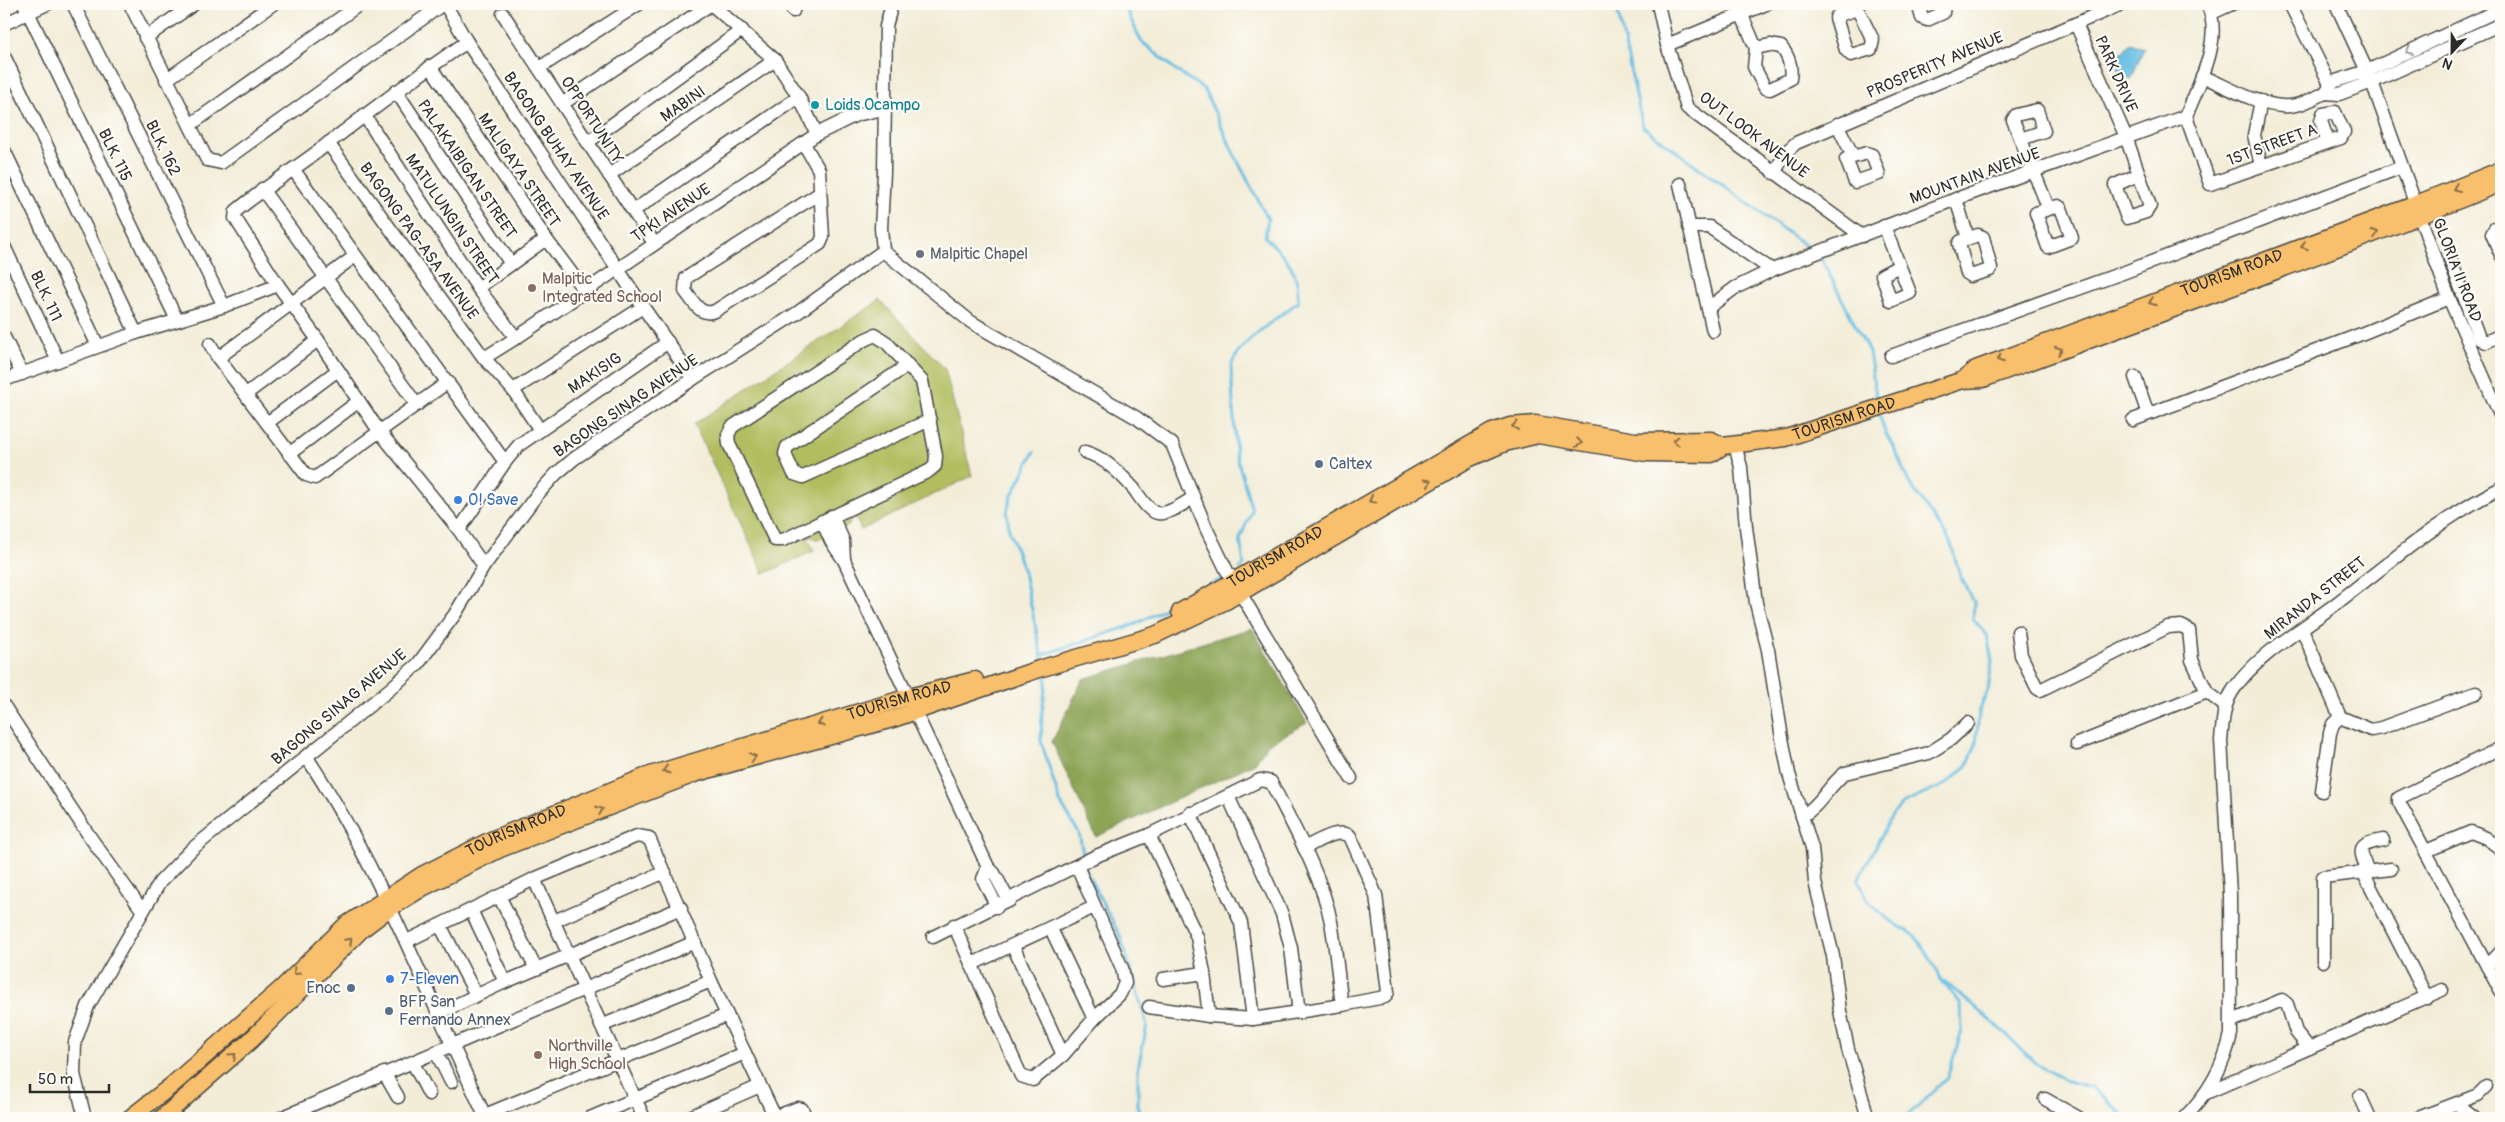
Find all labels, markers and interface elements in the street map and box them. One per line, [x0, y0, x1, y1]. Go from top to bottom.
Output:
street label: PROSPERITY AVENUE [1864, 27, 2006, 103]
north arrow [2428, 28, 2478, 78]
street label: PARK DRIVE [2090, 33, 2142, 115]
one-way arrow [2405, 45, 2414, 55]
text: N [2440, 54, 2455, 73]
street label: BAGONG BUHAY AVENUE [499, 68, 613, 224]
street label: OPPORTUNITY [556, 73, 628, 167]
street label: MABINI [657, 81, 709, 127]
street label: OUT LOOK AVENUE [1695, 87, 1813, 183]
place label: Loids Ocampo [825, 95, 920, 115]
street label: PALAKAIBIGAN STREET [413, 96, 521, 242]
marker: Loids Ocampo [809, 99, 821, 111]
street label: MALIGAYA STREET [474, 109, 564, 231]
street label: BLK. 162 [141, 117, 185, 179]
street label: 1ST STREET A [2224, 119, 2320, 171]
street label: BLK. 115 [94, 125, 136, 185]
street label: MOUNTAIN AVENUE [1907, 143, 2043, 209]
street label: MATULUNGIN STREET [401, 150, 503, 288]
street label: BAGONG PAG-ASA AVENUE [355, 158, 483, 324]
street label: TPKI AVENUE [627, 179, 715, 247]
one-way arrow [2452, 182, 2461, 193]
street label: GLORIA II ROAD [2428, 215, 2486, 325]
one-way arrow [2371, 229, 2379, 239]
one-way arrow [2300, 240, 2309, 250]
place label: Malpitic Chapel [930, 244, 1028, 264]
street label: TOURISM ROAD [2178, 245, 2286, 302]
marker: Malpitic Chapel [914, 248, 926, 260]
street label: BLK. 111 [26, 268, 66, 324]
place label: Malpitic Integrated School [542, 269, 662, 307]
marker: Malpitic Integrated School [526, 282, 538, 294]
one-way arrow [2148, 296, 2156, 306]
one-way arrow [2054, 346, 2063, 356]
street label: MAKISIG [564, 348, 626, 398]
street label: BAGONG SINAG AVENUE [550, 350, 702, 462]
one-way arrow [1996, 353, 2005, 364]
street label: TOURISM ROAD [1790, 393, 1898, 445]
one-way arrow [1511, 420, 1519, 431]
one-way arrow [1672, 436, 1680, 446]
one-way arrow [1575, 437, 1584, 447]
place label: Caltex [1329, 454, 1372, 474]
marker: Caltex [1313, 458, 1325, 470]
one-way arrow [1423, 479, 1432, 489]
place label: O! Save [468, 490, 518, 510]
marker: O! Save [452, 494, 464, 506]
one-way arrow [1368, 494, 1377, 504]
street label: TOURISM ROAD [1224, 521, 1327, 593]
street label: MIRANDA STREET [2260, 552, 2370, 644]
street label: BAGONG SINAG AVENUE [267, 645, 411, 769]
street label: TOURISM ROAD [845, 677, 953, 725]
one-way arrow [818, 718, 826, 728]
one-way arrow [748, 753, 757, 763]
one-way arrow [662, 765, 670, 775]
street label: TOURISM ROAD [462, 800, 569, 861]
one-way arrow [595, 806, 603, 816]
one-way arrow [343, 938, 352, 947]
one-way arrow [293, 966, 302, 975]
place label: 7-Eleven [400, 969, 459, 989]
marker: 7-Eleven [384, 973, 396, 985]
place label: Enoc [307, 978, 341, 998]
marker: Enoc [345, 982, 357, 994]
place label: BFP San Fernando Annex [399, 992, 511, 1030]
marker: BFP San Fernando Annex [383, 1005, 395, 1017]
place label: Northville High School [548, 1036, 626, 1074]
marker: Northville High School [532, 1049, 544, 1061]
one-way arrow [228, 1053, 237, 1062]
scale bar [30, 1062, 109, 1094]
text: 50 m [38, 1070, 73, 1089]

